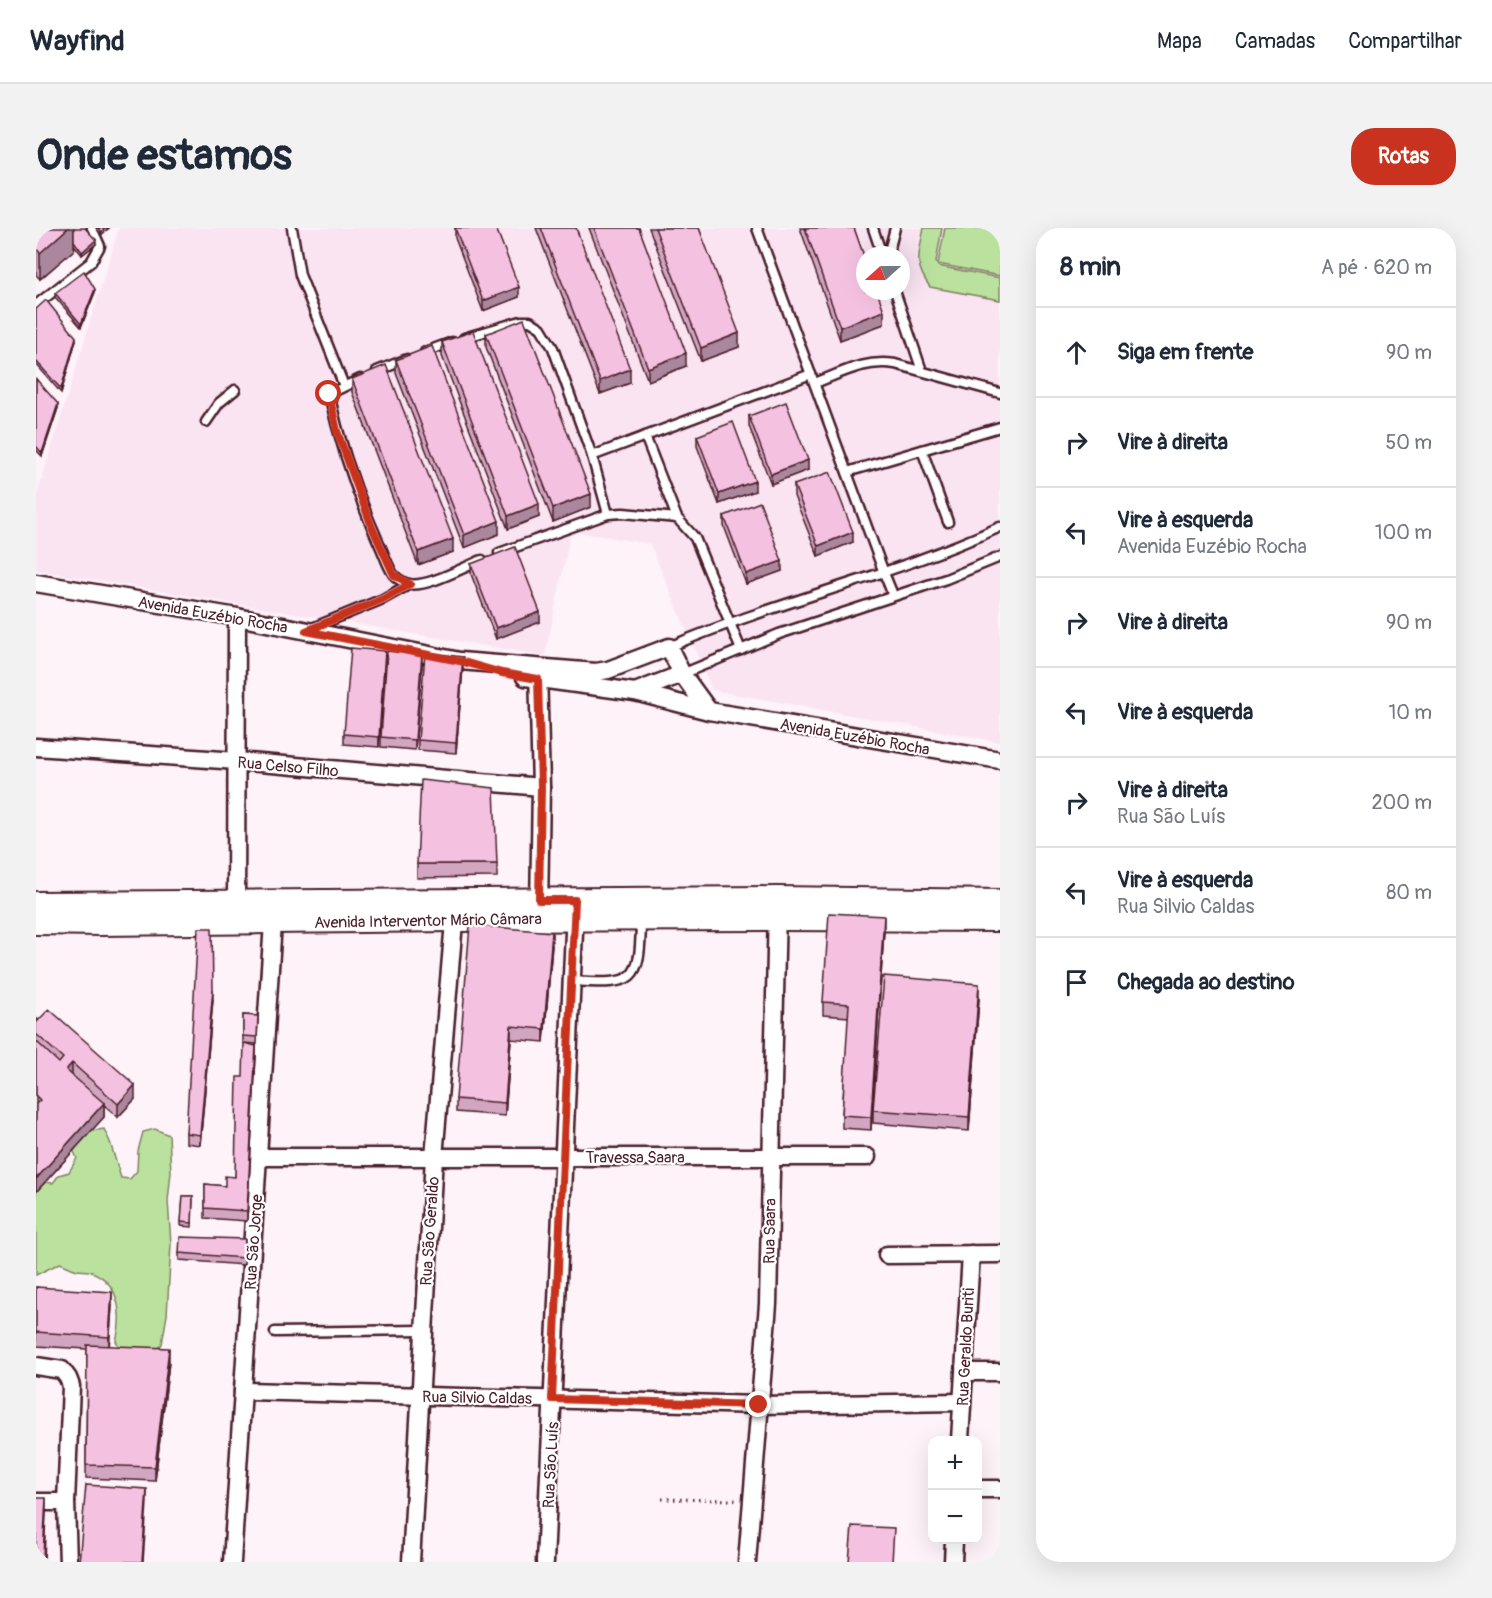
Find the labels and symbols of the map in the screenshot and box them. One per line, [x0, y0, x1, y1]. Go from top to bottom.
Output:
north arrow [856, 246, 910, 300]
route start [315, 380, 341, 406]
street label: Avenida Euzébio Rocha [136, 592, 289, 638]
street label: Avenida Euzébio Rocha [778, 714, 931, 760]
street label: Rua Celso Filho [237, 753, 340, 781]
street label: Avenida Interventor Mário Câmara [314, 909, 542, 933]
street label: Travessa Saara [585, 1148, 685, 1168]
street label: Rua São Geraldo [416, 1175, 444, 1286]
street label: Rua São Jorge [241, 1193, 267, 1291]
street label: Rua Saara [759, 1198, 781, 1264]
street label: Rua Geraldo Buriti [953, 1287, 979, 1407]
street label: Rua Silvio Caldas [422, 1387, 532, 1409]
route end [745, 1391, 771, 1417]
street label: Rua São Luís [539, 1421, 563, 1509]

